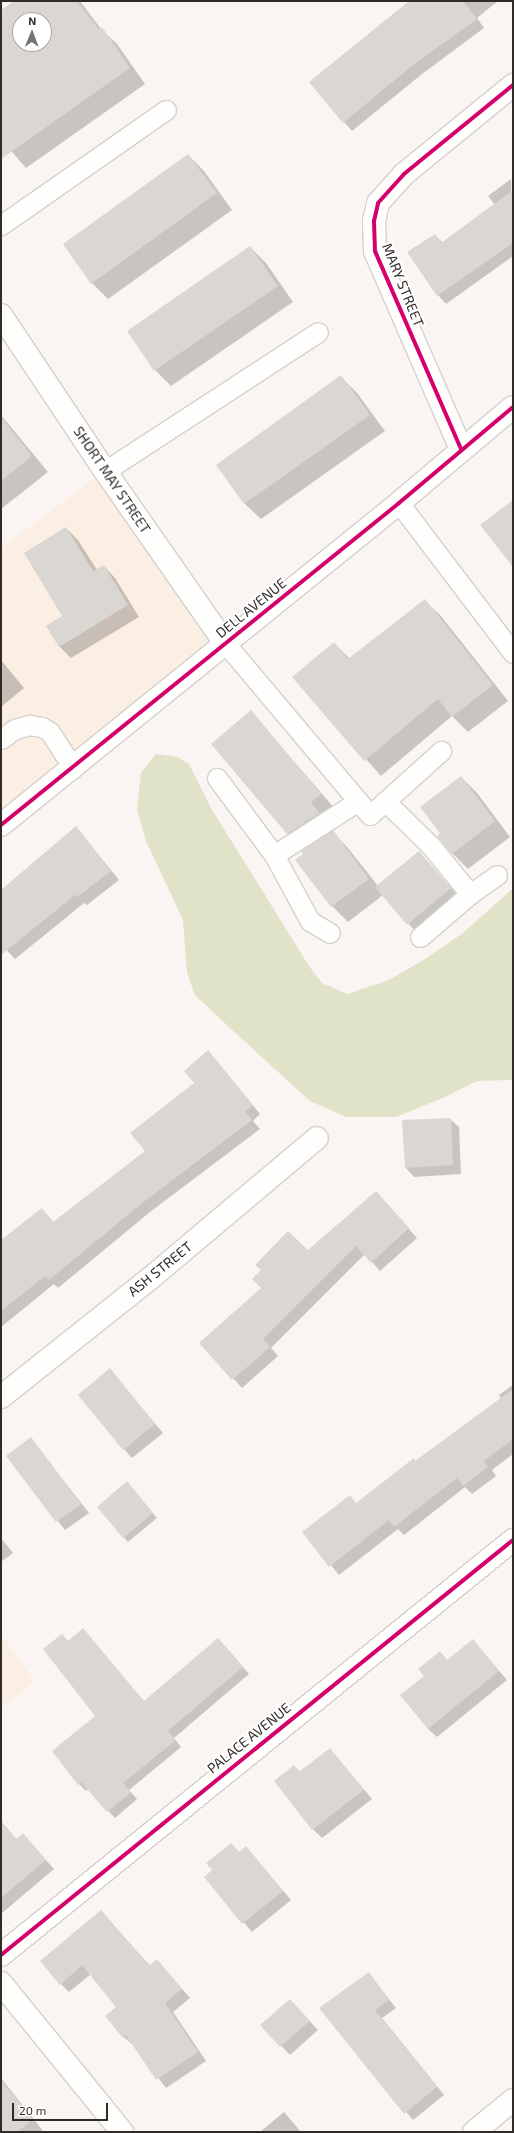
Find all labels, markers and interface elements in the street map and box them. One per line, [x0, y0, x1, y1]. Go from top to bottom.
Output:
north arrow [12, 12, 52, 52]
text: N [28, 14, 36, 27]
street label: MARY STREET [379, 241, 427, 329]
street label: SHORT MAY STREET [70, 423, 154, 537]
street label: DELL AVENUE [212, 574, 290, 642]
street label: ASH STREET [125, 1238, 195, 1300]
street label: PALACE AVENUE [204, 1699, 294, 1777]
scale bar [14, 2095, 110, 2121]
text: 20 m [19, 2103, 46, 2117]

